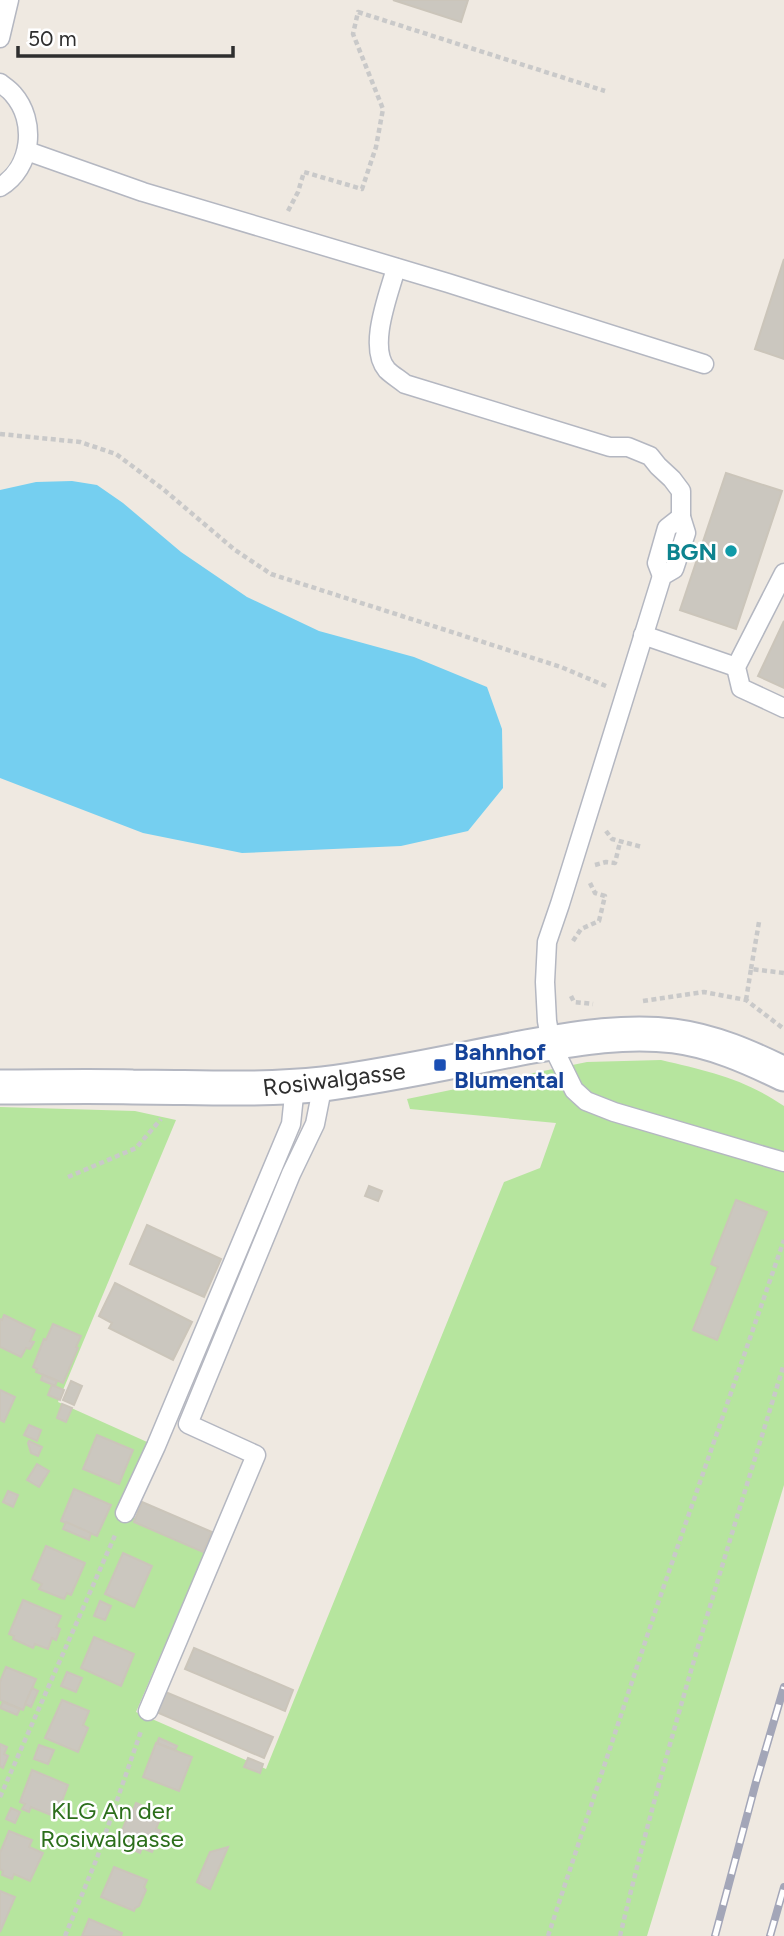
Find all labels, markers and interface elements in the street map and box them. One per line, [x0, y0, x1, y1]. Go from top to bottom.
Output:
scale bar [18, 14, 233, 58]
text: 50 m [28, 26, 77, 51]
place label: BGN [666, 537, 717, 566]
marker: BGN [723, 543, 739, 559]
place label: Bahnhof Blumental [454, 1037, 564, 1094]
street label: Rosiwalgasse [261, 1056, 407, 1102]
marker: Bahnhof Blumental [432, 1057, 448, 1073]
park label: KLG An der Rosiwalgasse [40, 1796, 184, 1853]

